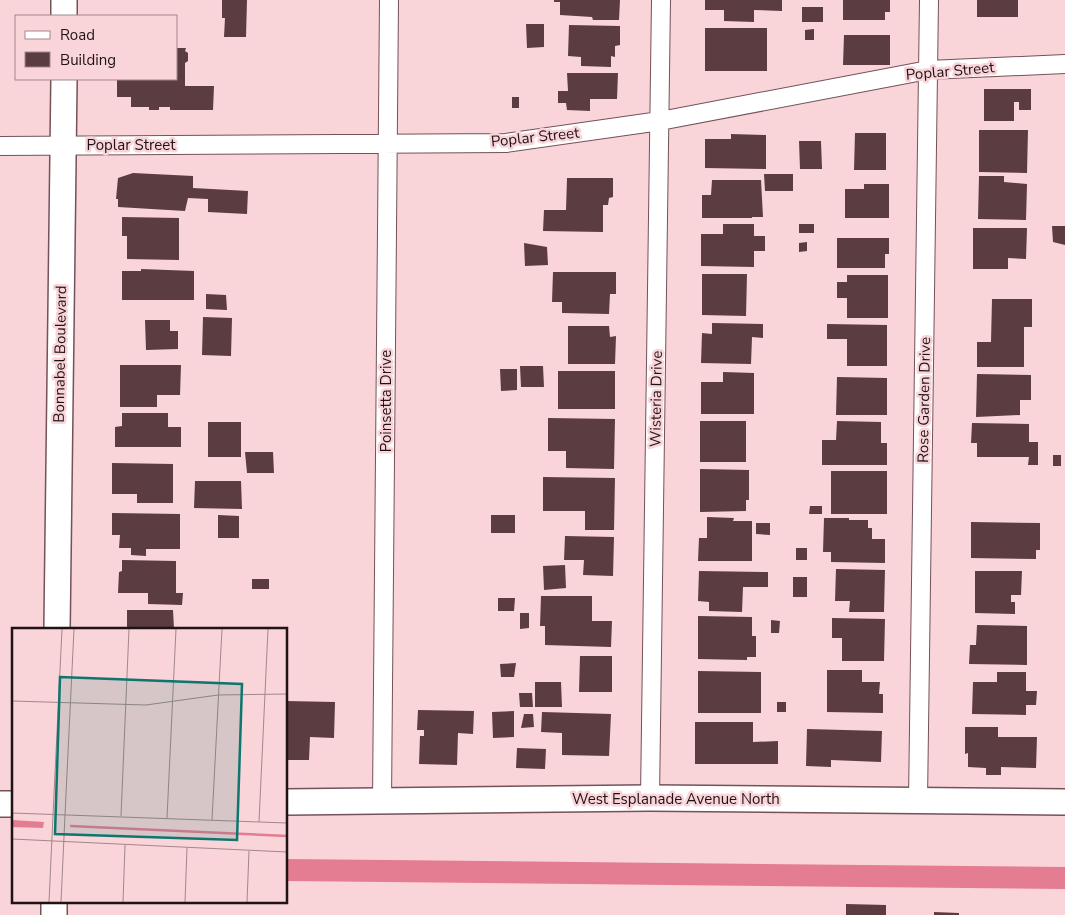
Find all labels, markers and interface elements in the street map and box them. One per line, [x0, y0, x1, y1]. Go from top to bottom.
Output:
legend [15, 15, 178, 80]
text: Road [60, 25, 95, 45]
text: Building [60, 50, 116, 70]
street label: Poplar Street [905, 57, 996, 85]
street label: Poplar Street [490, 122, 581, 152]
street label: Poplar Street [87, 135, 176, 155]
street label: Bonnabel Boulevard [49, 285, 71, 423]
street label: Rose Garden Drive [913, 337, 935, 463]
street label: Poinsetta Drive [376, 350, 396, 452]
street label: Wisteria Drive [645, 351, 667, 447]
inset map [12, 628, 288, 902]
street label: West Esplanade Avenue North [572, 789, 780, 809]

